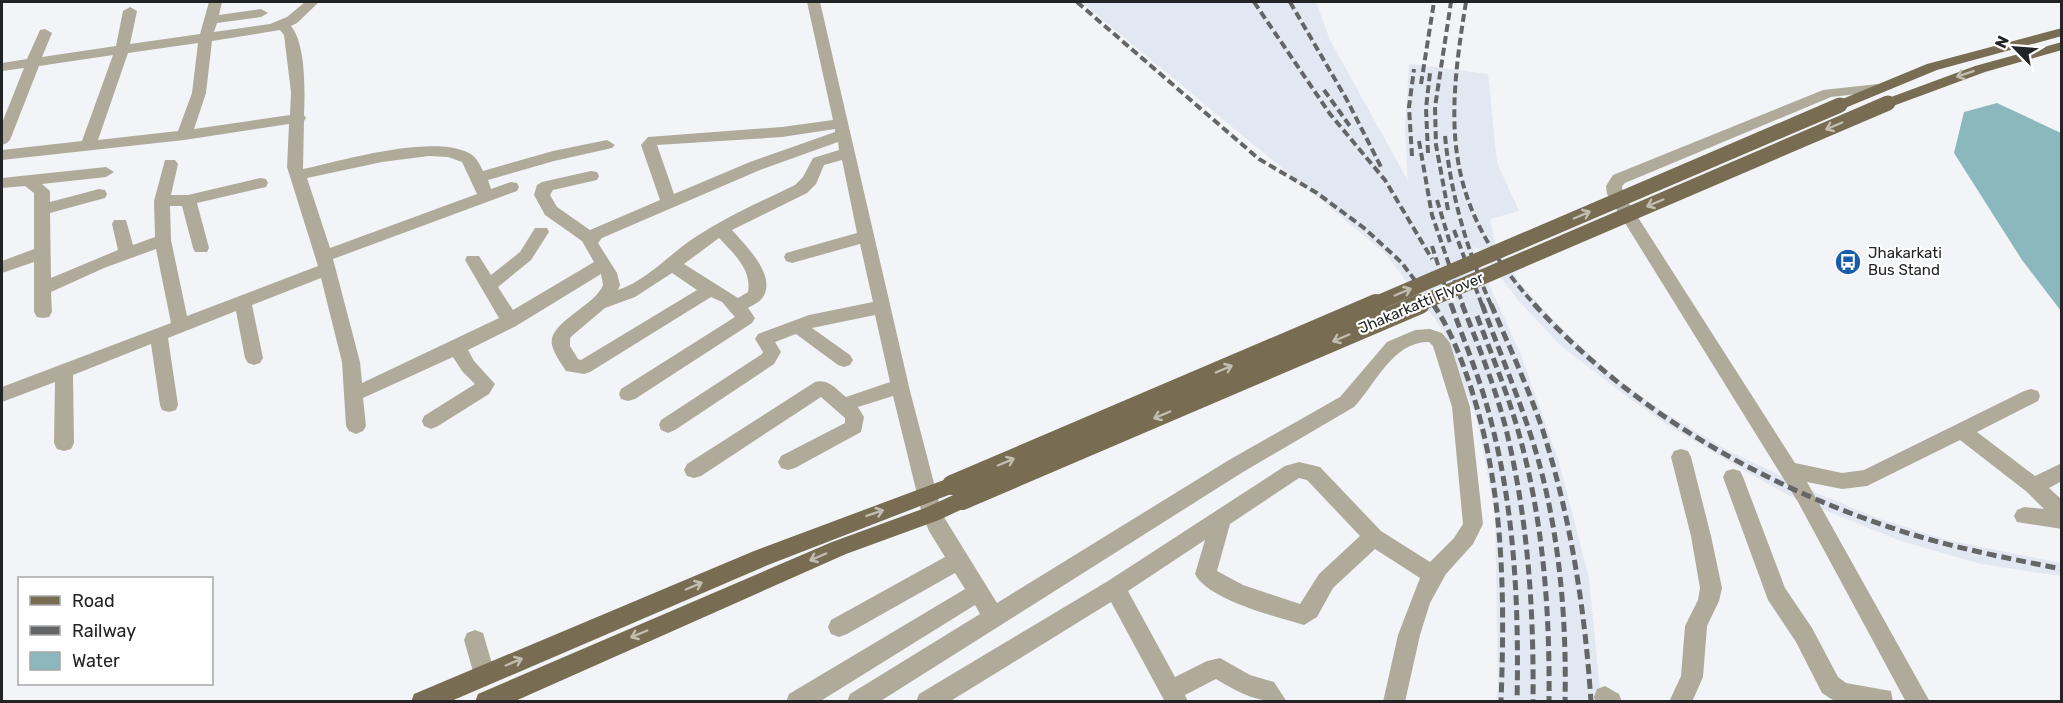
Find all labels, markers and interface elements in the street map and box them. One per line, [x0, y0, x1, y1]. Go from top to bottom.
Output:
north arrow [1985, 18, 2045, 78]
text: N [1991, 33, 2013, 51]
one-way arrow [1956, 69, 1975, 80]
one-way arrow [1826, 121, 1844, 132]
one-way arrow [1647, 198, 1665, 209]
one-way arrow [1573, 209, 1591, 220]
place label: Jhakarkati Bus Stand [1868, 244, 1942, 279]
bus stop icon: Jhakarkati Bus Stand [1833, 247, 1863, 277]
street label: Jhakarkatti Flyover [1356, 268, 1487, 338]
one-way arrow [1393, 286, 1412, 297]
one-way arrow [1332, 333, 1351, 344]
one-way arrow [1214, 362, 1232, 374]
one-way arrow [1153, 410, 1171, 421]
one-way arrow [996, 456, 1014, 467]
one-way arrow [865, 507, 884, 518]
one-way arrow [809, 552, 828, 563]
legend [18, 577, 213, 685]
one-way arrow [684, 580, 703, 591]
text: Road [72, 590, 115, 612]
text: Railway [72, 620, 136, 642]
one-way arrow [630, 629, 648, 640]
text: Water [72, 650, 120, 672]
one-way arrow [504, 656, 523, 667]

